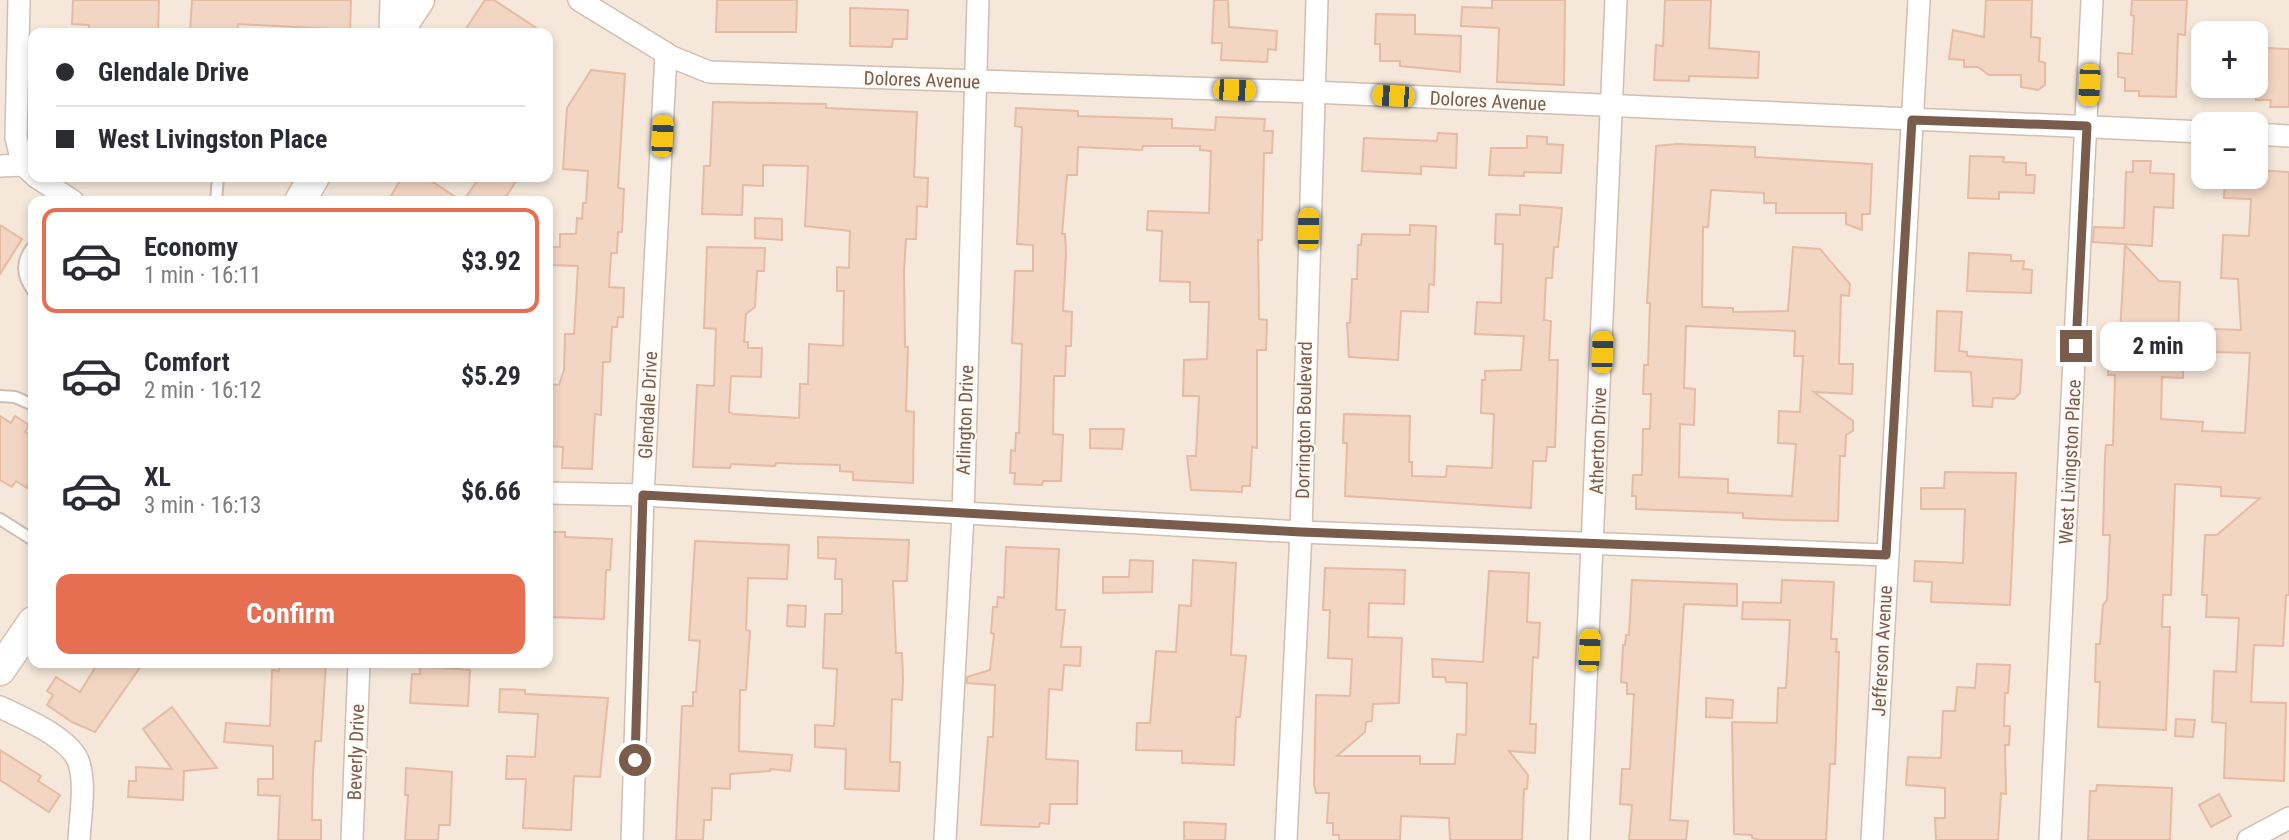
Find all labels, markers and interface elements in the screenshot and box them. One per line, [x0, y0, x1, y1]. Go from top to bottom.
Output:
map controls [2191, 21, 2268, 189]
button: + [2191, 21, 2268, 98]
text: Glendale Drive [98, 57, 249, 87]
car [2078, 63, 2101, 107]
street label: Dolores Avenue [863, 66, 981, 94]
car [1213, 79, 1256, 101]
car [1372, 84, 1415, 108]
street label: Dolores Avenue [1429, 86, 1547, 116]
button: − [2191, 112, 2268, 189]
car [651, 114, 674, 158]
text: West Livingston Place [98, 124, 328, 154]
car [1298, 208, 1319, 250]
icon: car [60, 229, 123, 292]
text: Economy [144, 232, 238, 262]
text: $3.92 [461, 246, 521, 276]
text: 1 min · 16:11 [144, 262, 261, 289]
callout: 2 min [2100, 322, 2216, 370]
route end [2060, 330, 2092, 362]
car [1591, 331, 1614, 373]
text: 2 min [2132, 333, 2184, 360]
street label: Dorrington Boulevard [1291, 341, 1317, 499]
icon: car [60, 344, 123, 407]
text: Comfort [144, 347, 230, 377]
street label: Glendale Drive [634, 351, 662, 459]
text: $5.29 [461, 361, 521, 391]
street label: Arlington Drive [952, 364, 978, 476]
text: 2 min · 16:12 [144, 377, 261, 404]
street label: West Livingston Place [2054, 379, 2086, 545]
street label: Atherton Drive [1585, 387, 1611, 495]
icon: car [60, 459, 123, 522]
text: XL [144, 462, 171, 492]
text: $6.66 [461, 476, 521, 506]
text: 3 min · 16:13 [144, 492, 261, 519]
button: Confirm [56, 574, 525, 654]
street label: Jefferson Avenue [1867, 585, 1897, 717]
car [1578, 628, 1601, 672]
street label: Beverly Drive [343, 703, 369, 801]
route start [619, 744, 651, 776]

